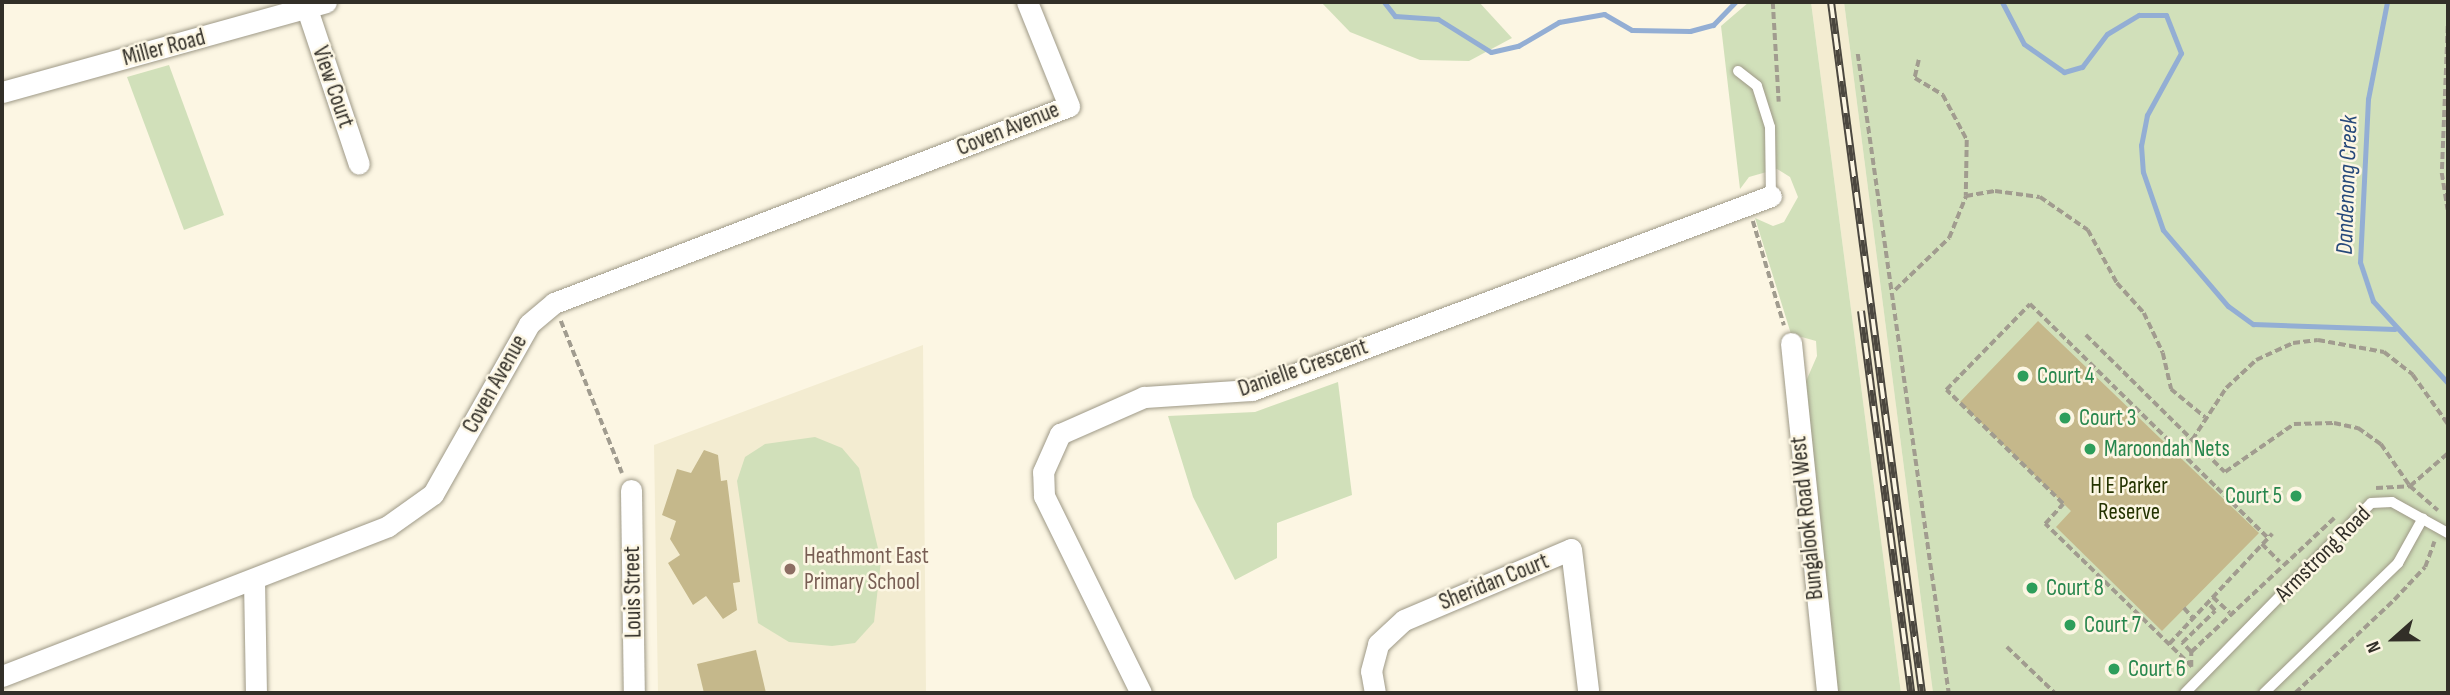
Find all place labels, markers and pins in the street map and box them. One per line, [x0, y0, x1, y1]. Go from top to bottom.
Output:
place label: Court 4 [2037, 362, 2094, 390]
marker: Court 4 [2015, 368, 2031, 384]
place label: Court 3 [2079, 404, 2136, 432]
marker: Court 3 [2057, 410, 2073, 426]
place label: Maroondah Nets [2104, 435, 2230, 463]
marker: Maroondah Nets [2082, 441, 2098, 457]
place label: Court 5 [2225, 482, 2282, 510]
marker: Court 5 [2288, 488, 2304, 504]
place label: Heathmont East Primary School [804, 542, 929, 596]
marker: Heathmont East Primary School [782, 561, 798, 577]
place label: Court 8 [2046, 574, 2104, 602]
marker: Court 8 [2024, 580, 2040, 596]
place label: Court 7 [2084, 611, 2141, 639]
marker: Court 7 [2062, 617, 2078, 633]
place label: Court 6 [2128, 655, 2186, 683]
marker: Court 6 [2106, 661, 2122, 677]

